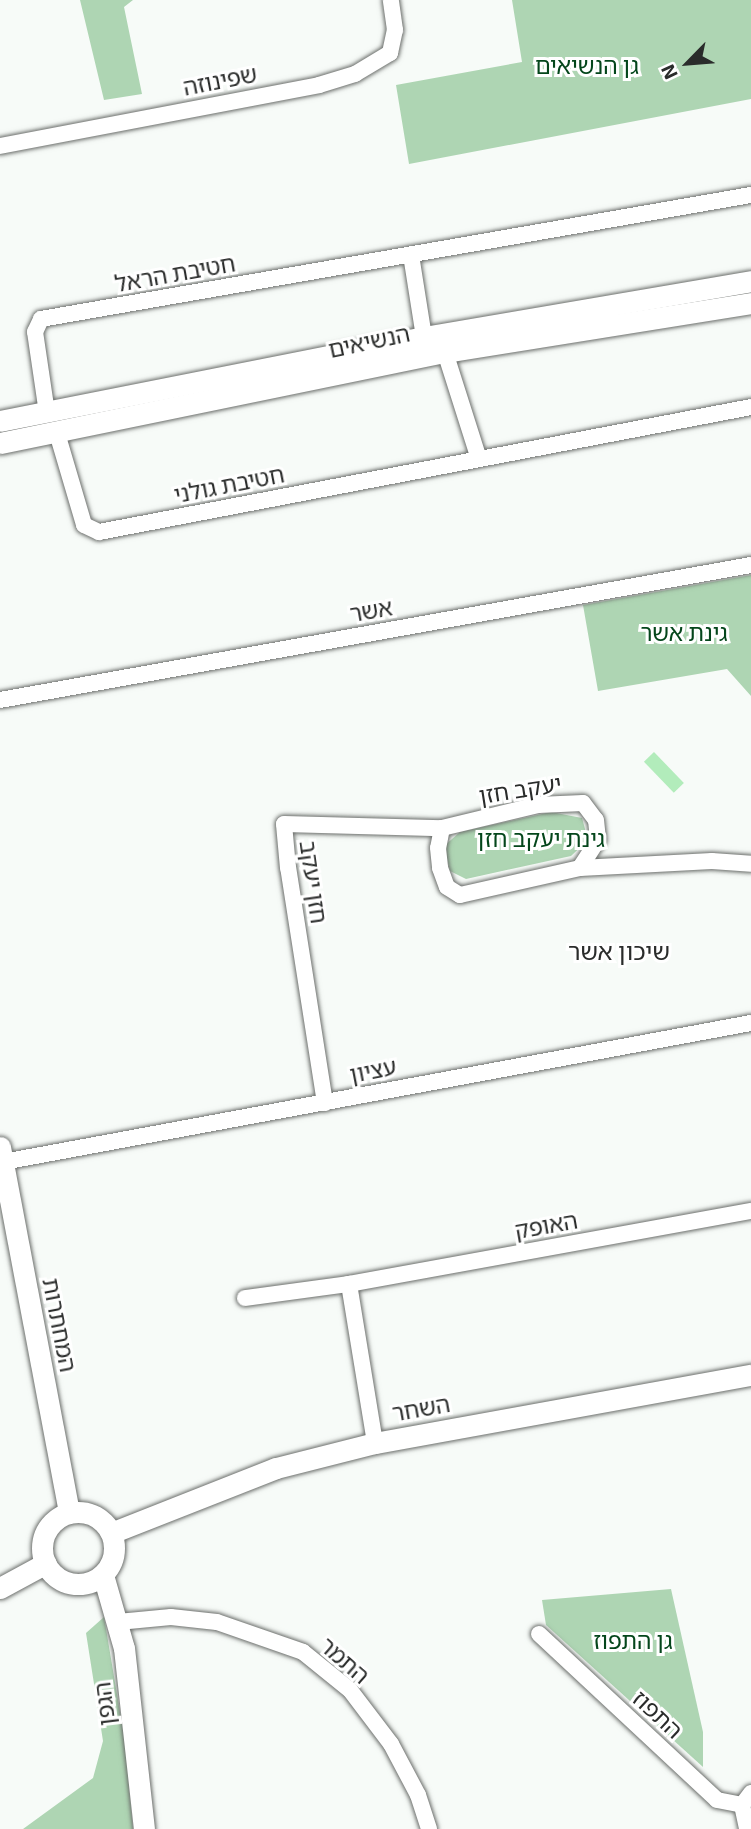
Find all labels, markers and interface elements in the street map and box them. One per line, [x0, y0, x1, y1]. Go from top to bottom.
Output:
north arrow [653, 28, 723, 98]
park label: גן הנשיאים [535, 51, 639, 79]
street label: שפינוזה [181, 59, 259, 101]
text: N [655, 61, 682, 83]
street label: חטיבת הראל [113, 249, 237, 297]
street label: הנשיאים [326, 319, 412, 363]
street label: חטיבת גולני [171, 460, 287, 508]
street label: אשר [348, 593, 394, 627]
park label: גינת אשר [641, 618, 727, 646]
street label: יעקב חזן [477, 769, 563, 809]
park label: גינת יעקב חזן [477, 824, 605, 852]
street label: חזן יעקב [295, 839, 333, 925]
district label: שיכון אשר [568, 937, 670, 965]
street label: עציון [347, 1052, 399, 1088]
street label: האופק [512, 1206, 580, 1244]
street label: המחתרות [37, 1276, 83, 1374]
street label: השחר [390, 1389, 452, 1427]
park label: גן התפוז [593, 1626, 673, 1654]
street label: התמר [315, 1631, 375, 1689]
street label: הגפן [88, 1681, 120, 1727]
street label: התפוז [627, 1684, 689, 1744]

